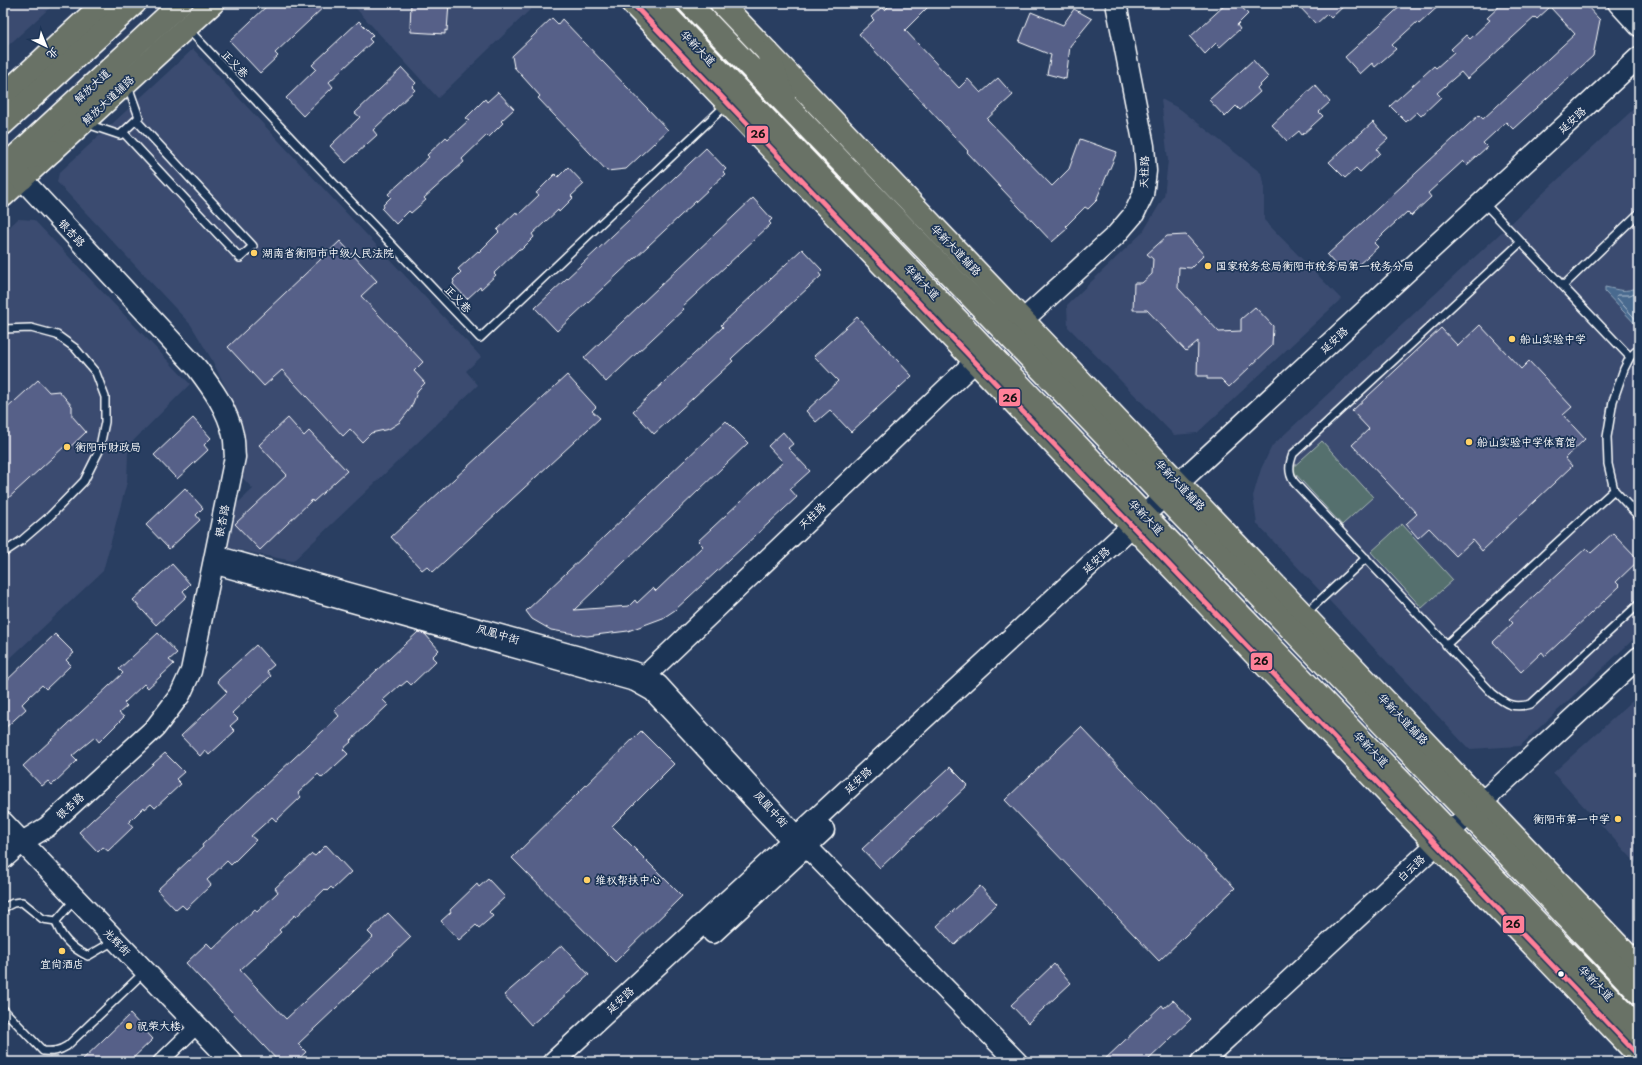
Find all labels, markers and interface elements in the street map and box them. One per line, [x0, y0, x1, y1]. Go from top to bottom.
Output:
north arrow [26, 26, 66, 66]
street label: 华新大道 [677, 26, 720, 69]
text: 北 [43, 44, 63, 64]
street label: 正义巷 [218, 46, 253, 81]
street label: 解放大道 [70, 64, 114, 107]
street label: 解放大道辅路 [78, 71, 138, 128]
street label: 延安路 [1554, 102, 1590, 137]
line badge: 26 [746, 125, 769, 144]
text: 26 [751, 125, 765, 142]
street label: 天柱路 [1134, 155, 1153, 189]
street label: 银杏路 [55, 215, 90, 251]
street label: 华新大道辅路 [927, 220, 985, 279]
place label: 湖南省衡阳市中级人民法院 [262, 244, 394, 261]
marker: 湖南省衡阳市中级人民法院 [249, 248, 259, 258]
place label: 国家税务总局衡阳市税务局第一税务分局 [1216, 257, 1414, 274]
street label: 华新大道 [901, 260, 944, 303]
marker: 国家税务总局衡阳市税务局第一税务分局 [1203, 261, 1213, 271]
street label: 正义巷 [441, 281, 476, 316]
street label: 延安路 [1316, 322, 1352, 357]
place label: 船山实验中学 [1520, 330, 1586, 347]
marker: 船山实验中学 [1507, 334, 1517, 344]
line badge: 26 [998, 388, 1021, 407]
text: 26 [1003, 389, 1017, 406]
place label: 船山实验中学体育馆 [1477, 433, 1576, 450]
marker: 船山实验中学体育馆 [1464, 437, 1474, 447]
place label: 衡阳市财政局 [75, 438, 141, 455]
marker: 衡阳市财政局 [62, 442, 72, 452]
street label: 华新大道辅路 [1151, 455, 1209, 514]
street label: 华新大道 [1125, 495, 1168, 538]
street label: 天柱路 [794, 498, 829, 533]
street label: 银杏路 [210, 503, 233, 539]
street label: 延安路 [1078, 542, 1114, 577]
street label: 凤凰中街 [475, 619, 523, 648]
line badge: 26 [1250, 652, 1273, 671]
text: 26 [1254, 652, 1268, 669]
street label: 华新大道辅路 [1374, 689, 1432, 748]
street label: 华新大道 [1350, 727, 1393, 770]
street label: 延安路 [840, 762, 876, 797]
street label: 凤凰中街 [750, 787, 793, 831]
street label: 银杏路 [52, 788, 88, 823]
place label: 衡阳市第一中学 [1533, 810, 1610, 827]
marker: 衡阳市第一中学 [1613, 814, 1623, 824]
street label: 白云路 [1393, 850, 1429, 885]
place label: 维权帮扶中心 [595, 871, 661, 888]
marker: 维权帮扶中心 [582, 875, 592, 885]
line badge: 26 [1502, 915, 1525, 934]
text: 26 [1506, 915, 1520, 932]
street label: 光辉街 [100, 924, 136, 960]
marker: 宜尚酒店 [57, 946, 67, 956]
place label: 宜尚酒店 [40, 955, 84, 972]
street label: 华新大道 [1575, 961, 1618, 1004]
unlabelled marker [1556, 969, 1566, 979]
street label: 延安路 [602, 982, 638, 1017]
place label: 祝荣大楼 [137, 1017, 181, 1034]
marker: 祝荣大楼 [124, 1021, 134, 1031]

